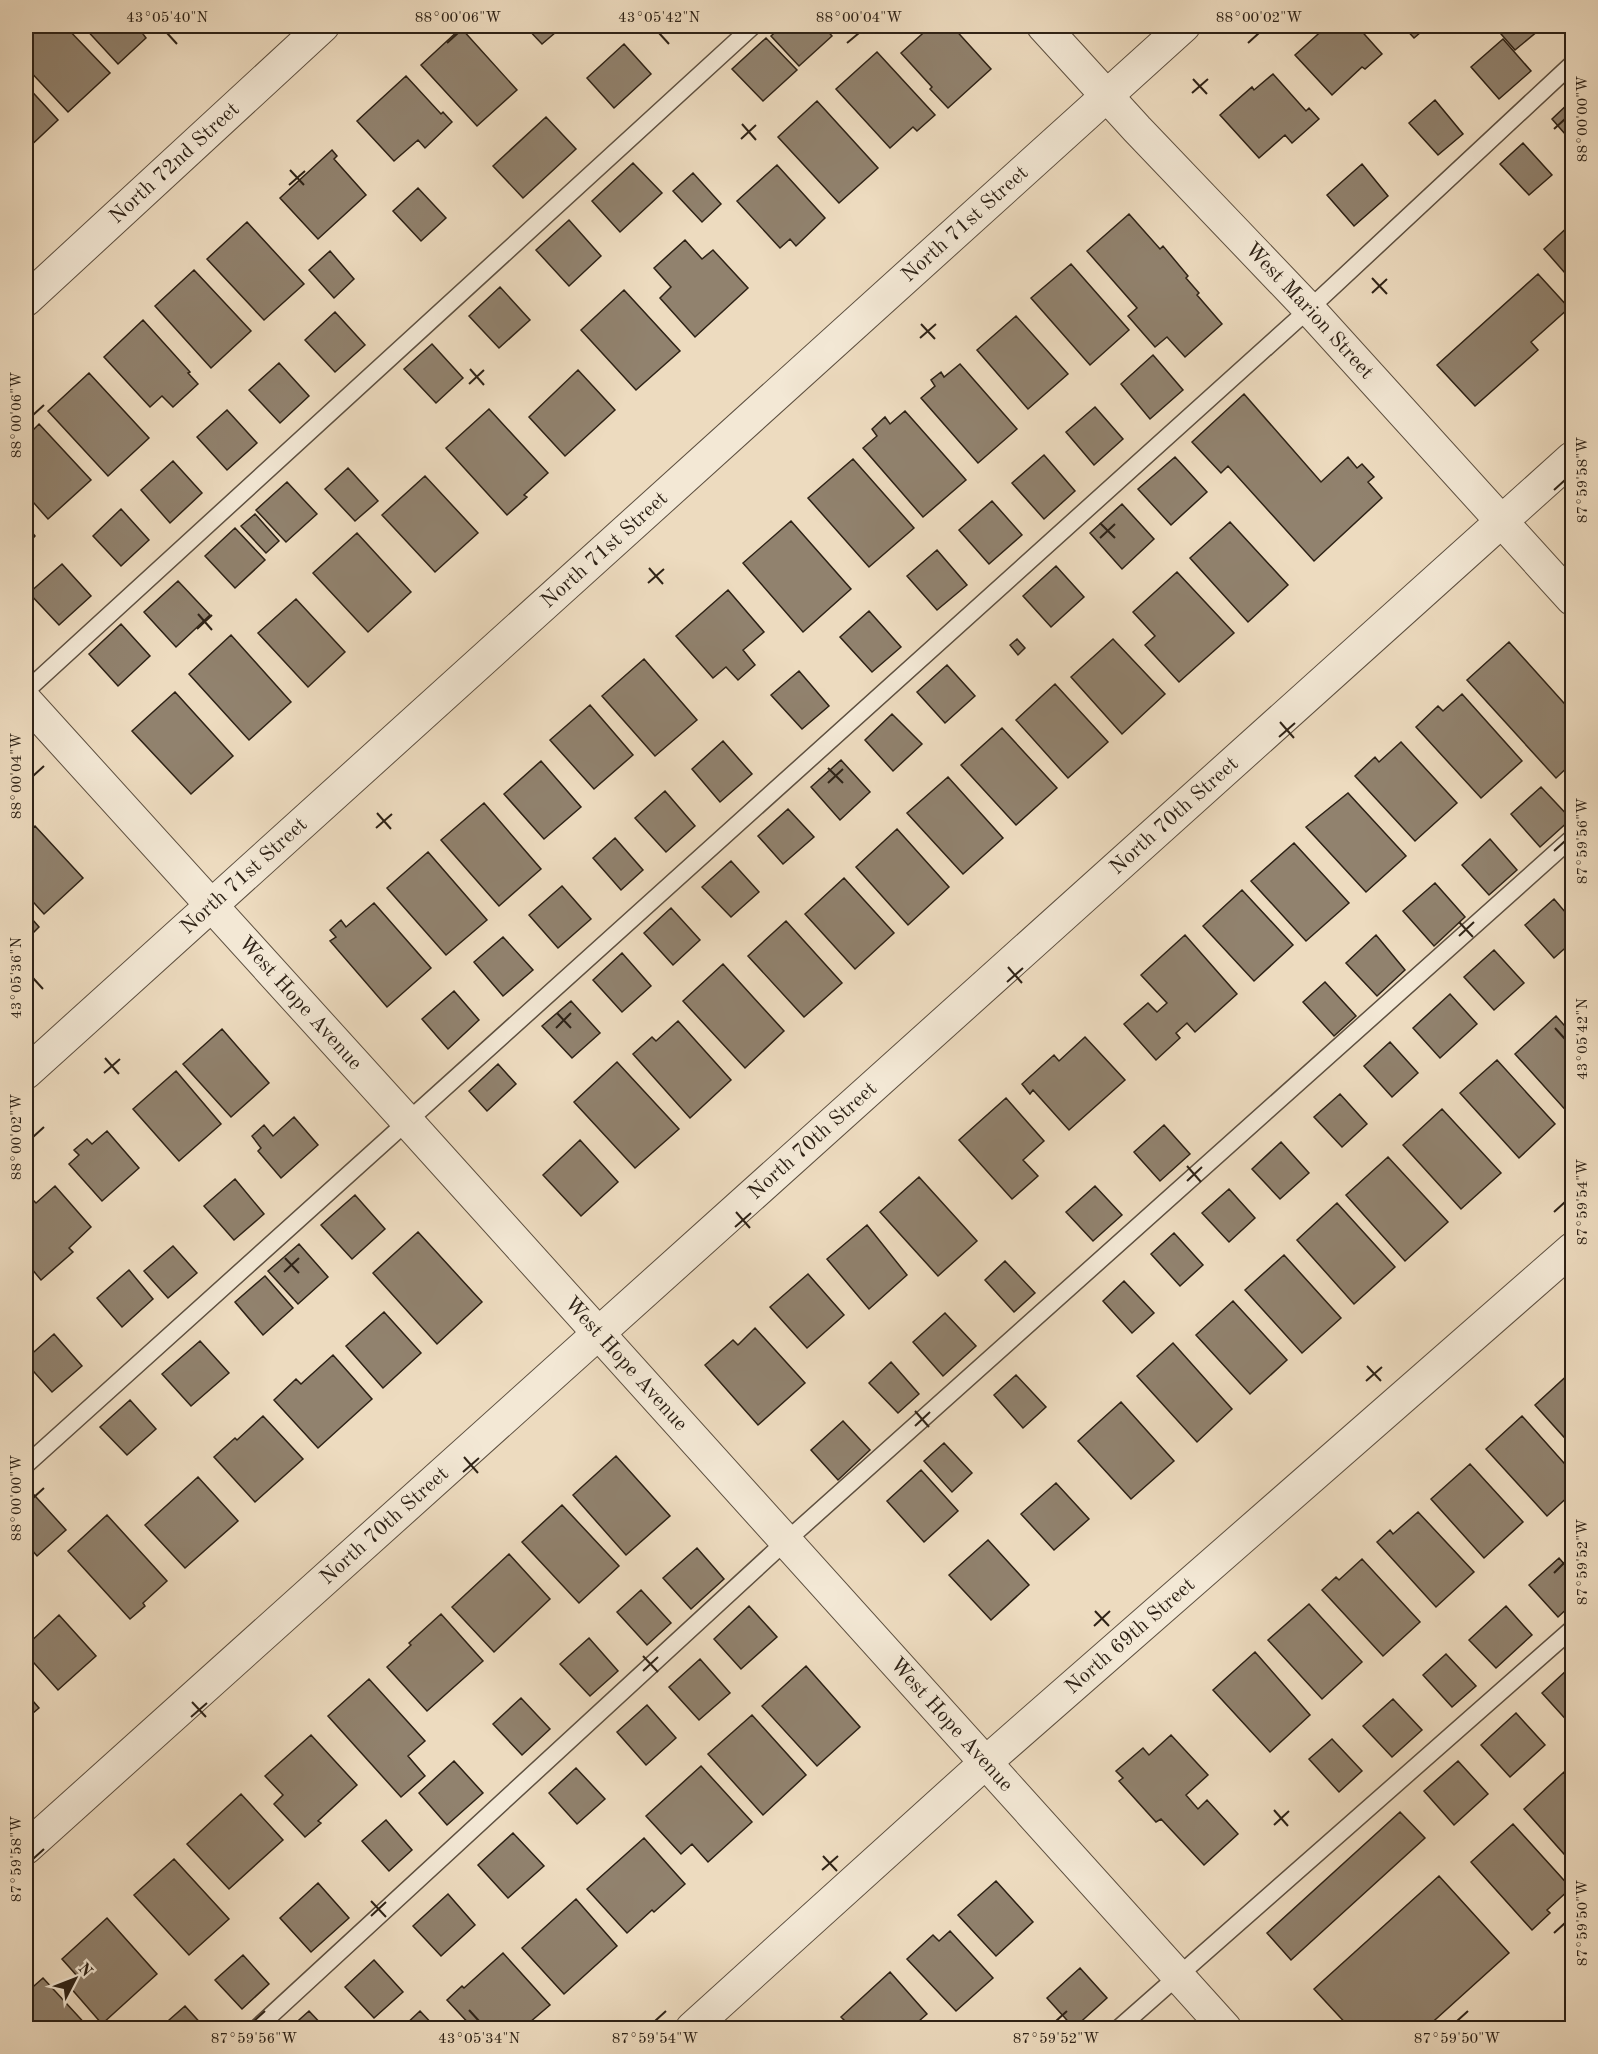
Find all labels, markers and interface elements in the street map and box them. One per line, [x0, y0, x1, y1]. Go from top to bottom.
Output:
text: 43°05'40"N [126, 11, 208, 26]
text: 88°00'06"W [415, 11, 501, 26]
text: 43°05'42"N [618, 11, 700, 26]
text: 88°00'04"W [816, 11, 902, 26]
text: 88°00'02"W [1216, 11, 1302, 26]
text: 88°00'00"W [1576, 76, 1591, 162]
street label: North 72nd Street [106, 98, 243, 228]
street label: North 71st Street [898, 162, 1032, 286]
street label: West Marion Street [1241, 239, 1378, 383]
text: 88°00'06"W [10, 372, 25, 458]
text: 87°59'58"W [1576, 437, 1591, 523]
street label: North 71st Street [537, 488, 672, 612]
text: 88°00'04"W [10, 733, 25, 819]
street label: North 70th Street [1106, 753, 1242, 879]
text: 87°59'56"W [1576, 798, 1591, 884]
street label: North 71st Street [177, 814, 311, 938]
street label: West Hope Avenue [234, 932, 366, 1074]
text: 43°05'36"N [10, 937, 25, 1019]
text: 43°05'42"N [1576, 998, 1591, 1080]
street label: North 70th Street [745, 1078, 881, 1203]
text: 88°00'02"W [10, 1094, 25, 1180]
text: 87°59'54"W [1576, 1159, 1591, 1245]
street label: West Hope Avenue [560, 1293, 692, 1435]
text: 88°00'00"W [10, 1455, 25, 1541]
street label: North 70th Street [316, 1463, 453, 1589]
text: 87°59'52"W [1576, 1519, 1591, 1605]
street label: North 69th Street [1061, 1574, 1199, 1698]
street label: West Hope Avenue [886, 1654, 1017, 1796]
text: 87°59'58"W [10, 1816, 25, 1902]
text: 87°59'50"W [1576, 1880, 1591, 1966]
north arrow [45, 1949, 105, 2009]
text: N [75, 1960, 95, 1981]
text: 87°59'56"W [211, 2032, 297, 2047]
text: 43°05'34"N [438, 2032, 520, 2047]
text: 87°59'54"W [612, 2032, 698, 2047]
text: 87°59'52"W [1013, 2032, 1099, 2047]
text: 87°59'50"W [1414, 2032, 1500, 2047]

